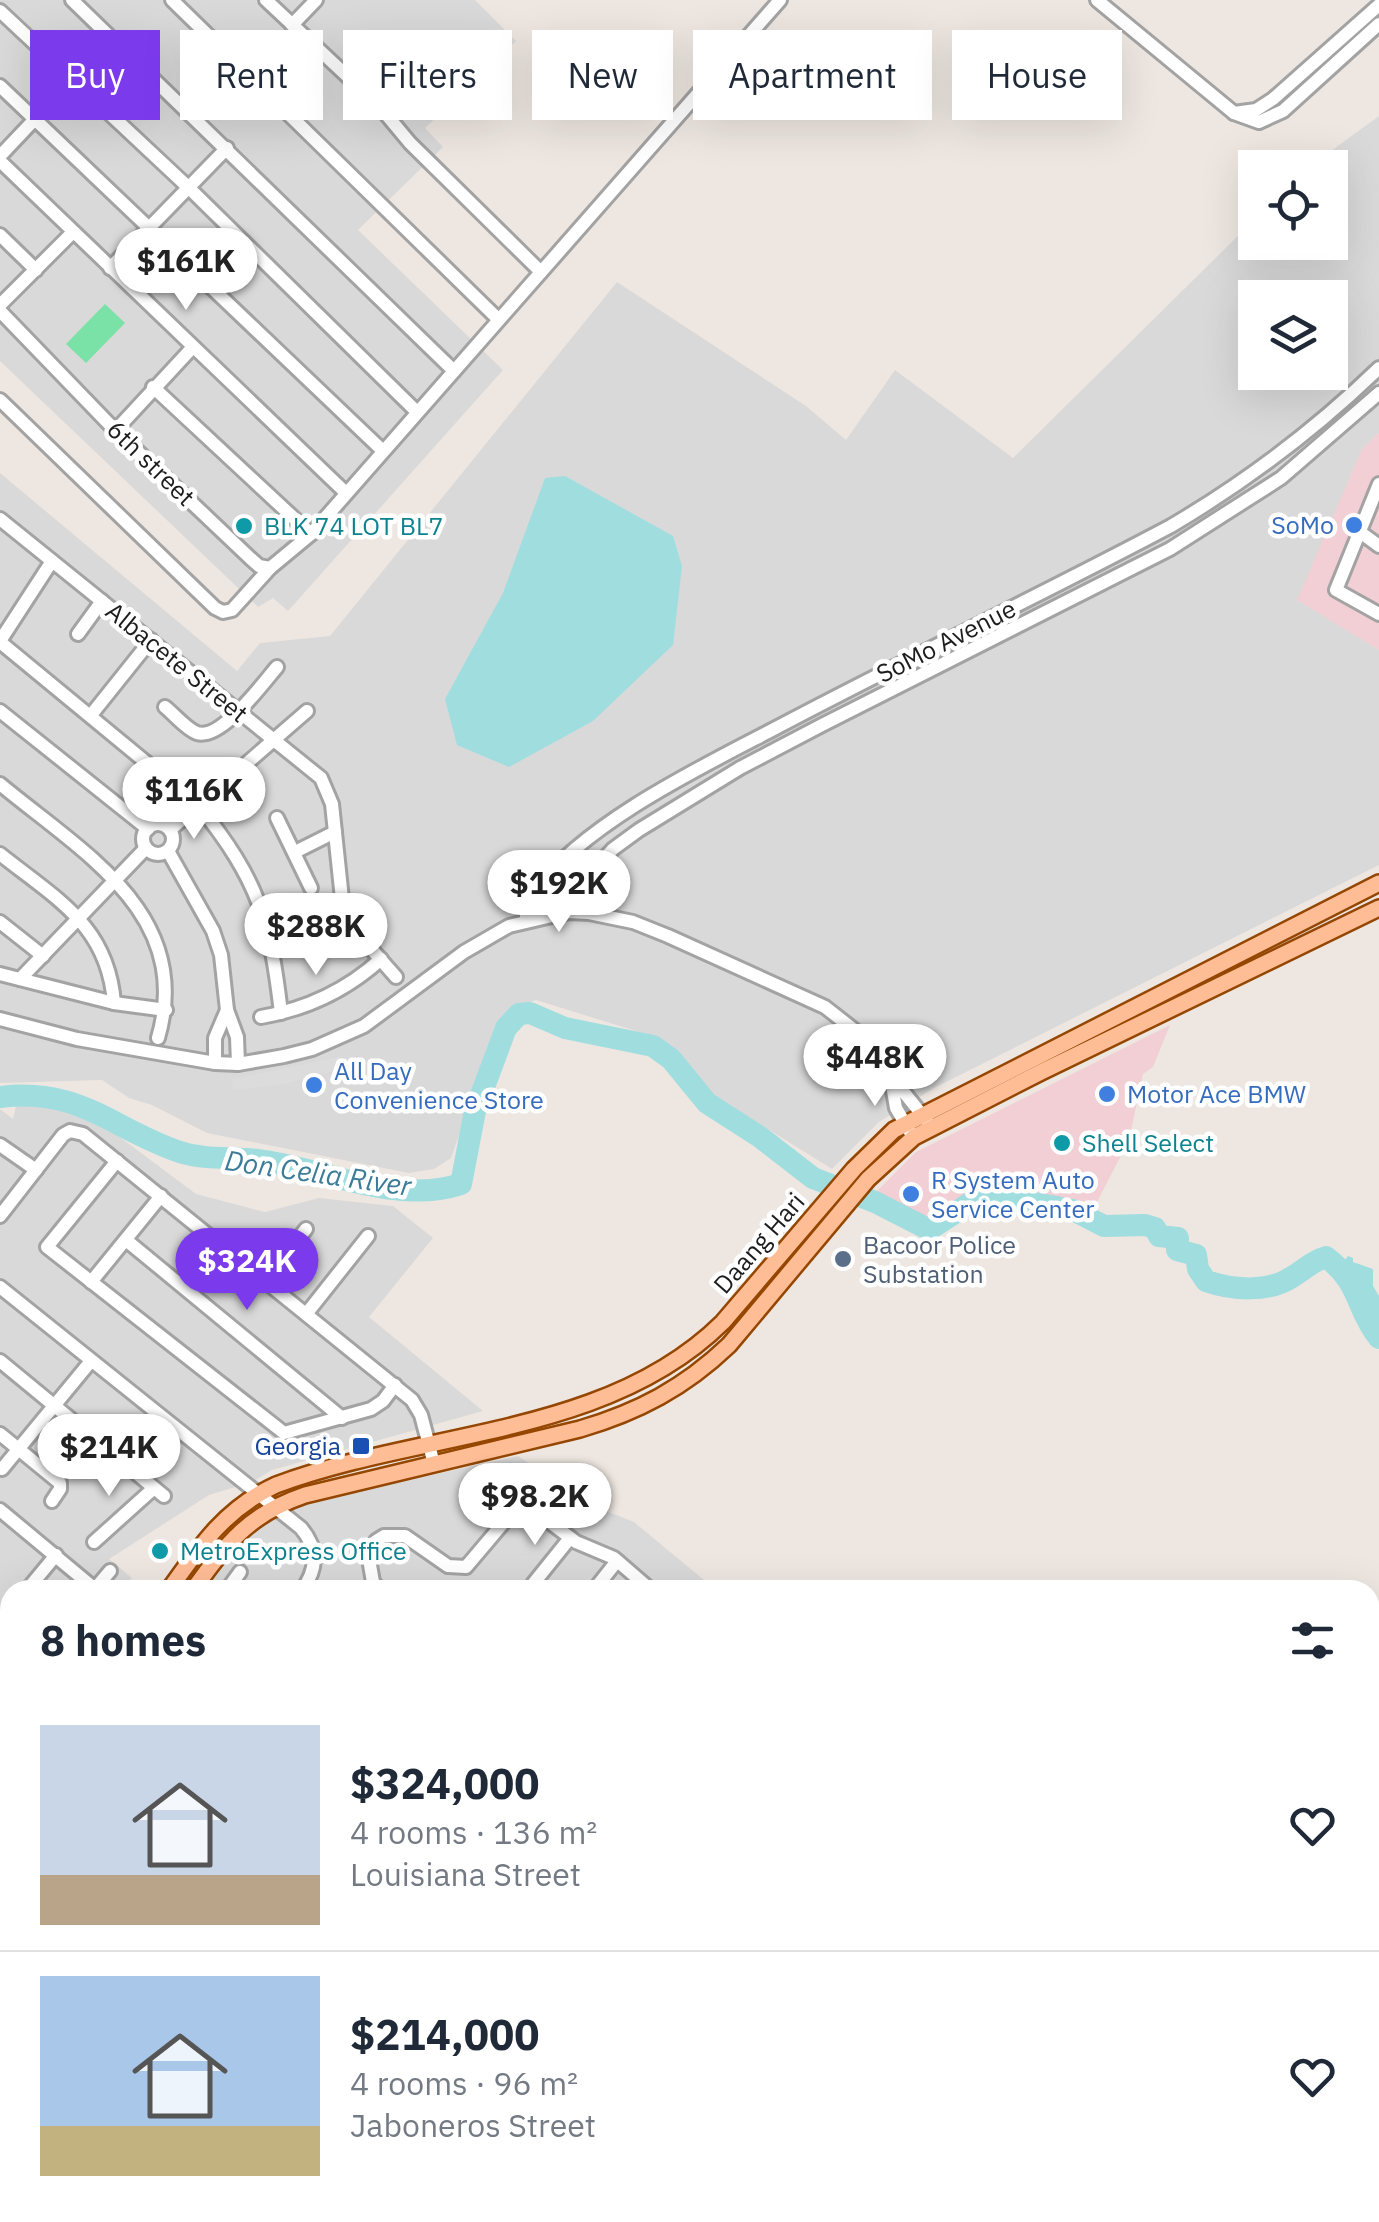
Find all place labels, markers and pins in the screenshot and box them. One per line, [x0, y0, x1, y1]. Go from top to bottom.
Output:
pin: $161K [116, 228, 256, 313]
place label: SoMo [1271, 508, 1334, 541]
place label: BLK 74 LOT BL7 [264, 509, 444, 542]
marker: SoMo [1343, 514, 1365, 536]
marker: BLK 74 LOT BL7 [233, 515, 255, 537]
pin: $116K [124, 757, 264, 842]
pin: $192K [489, 850, 629, 935]
pin: $288K [246, 893, 386, 978]
pin: $448K [805, 1024, 945, 1109]
place label: All Day Convenience Store [334, 1054, 544, 1116]
marker: All Day Convenience Store [303, 1074, 325, 1096]
place label: Motor Ace BMW [1127, 1077, 1306, 1110]
marker: Motor Ace BMW [1096, 1083, 1118, 1105]
place label: Shell Select [1082, 1126, 1214, 1159]
marker: Shell Select [1051, 1132, 1073, 1154]
place label: R System Auto Service Center [931, 1163, 1095, 1225]
marker: R System Auto Service Center [900, 1183, 922, 1205]
pin: $324K [177, 1228, 317, 1313]
place label: Bacoor Police Substation [863, 1228, 1016, 1290]
marker: Bacoor Police Substation [832, 1248, 854, 1270]
pin: $214K [39, 1414, 179, 1499]
place label: Georgia [254, 1429, 341, 1462]
marker: Georgia [350, 1435, 372, 1457]
pin: $98.2K [454, 1463, 616, 1548]
place label: MetroExpress Office [180, 1534, 407, 1567]
marker: MetroExpress Office [149, 1540, 171, 1562]

